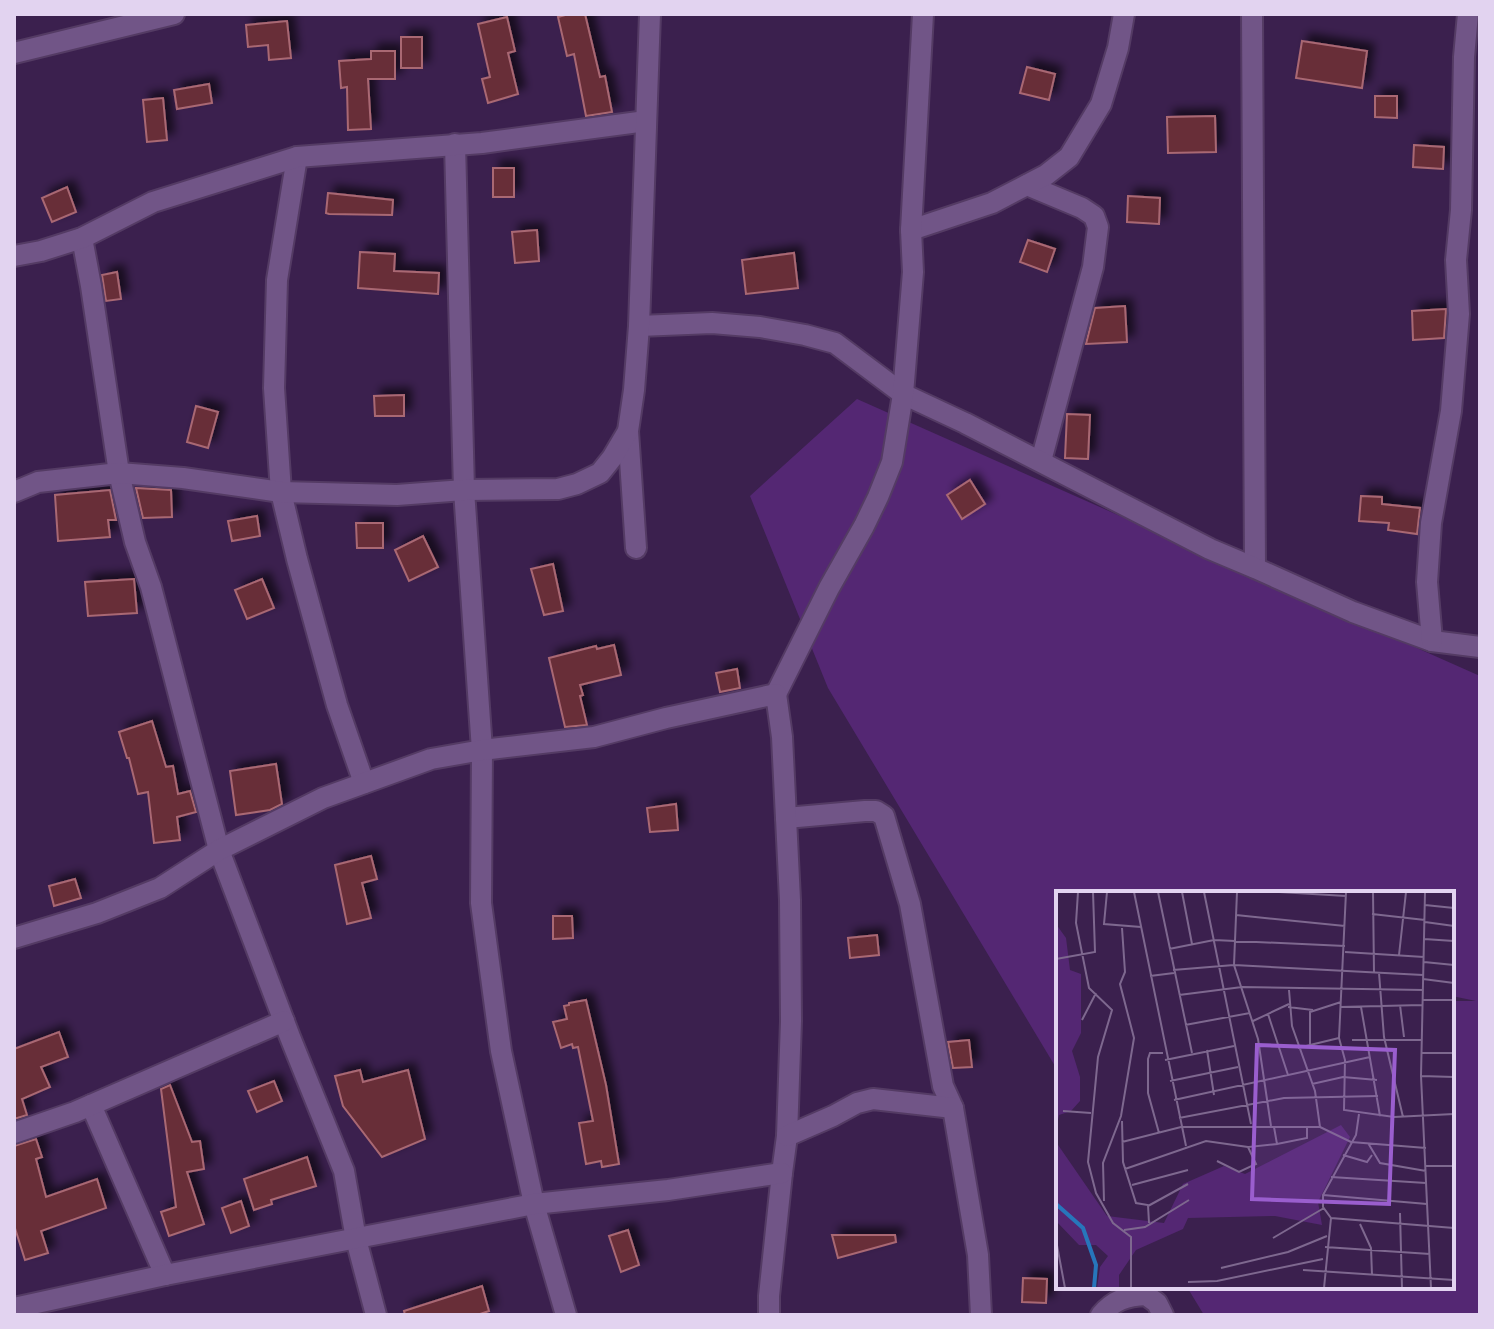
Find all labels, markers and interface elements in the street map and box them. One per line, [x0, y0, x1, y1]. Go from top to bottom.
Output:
inset map [1056, 891, 1454, 1289]

